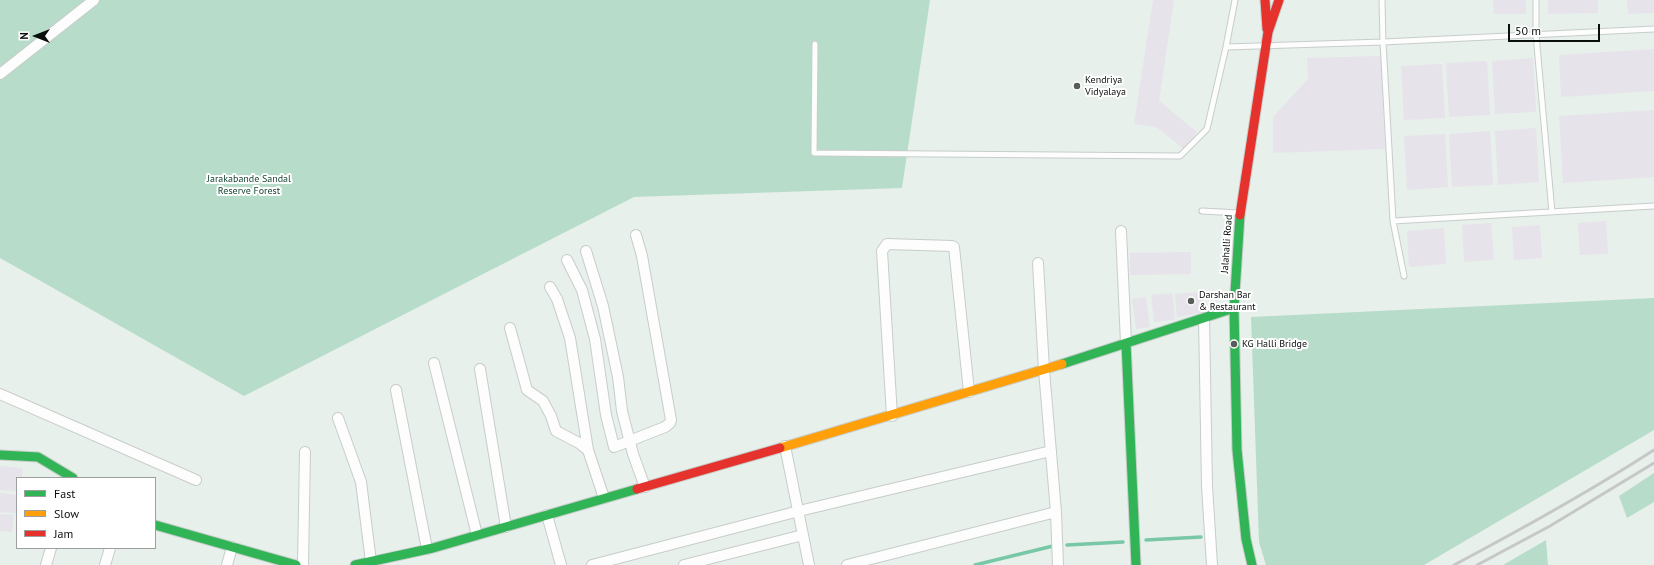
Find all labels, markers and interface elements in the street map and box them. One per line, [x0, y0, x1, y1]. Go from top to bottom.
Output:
north arrow [16, 16, 56, 56]
scale bar [1510, 16, 1602, 42]
text: 50 m [1515, 23, 1541, 38]
text: N [17, 32, 31, 40]
place label: Kendriya Vidyalaya [1085, 74, 1126, 98]
marker: Kendriya Vidyalaya [1072, 81, 1082, 91]
park label: Jarakabande Sandal Reserve Forest [207, 173, 291, 196]
street label: Jalahalli Road [1219, 214, 1235, 274]
place label: Darshan Bar & Restaurant [1199, 289, 1256, 312]
marker: Darshan Bar & Restaurant [1186, 296, 1196, 306]
place label: KG Halli Bridge [1242, 338, 1307, 350]
marker: KG Halli Bridge [1229, 339, 1239, 349]
legend [16, 477, 156, 549]
text: Fast [54, 486, 75, 501]
text: Slow [54, 506, 79, 521]
text: Jam [54, 526, 73, 541]

